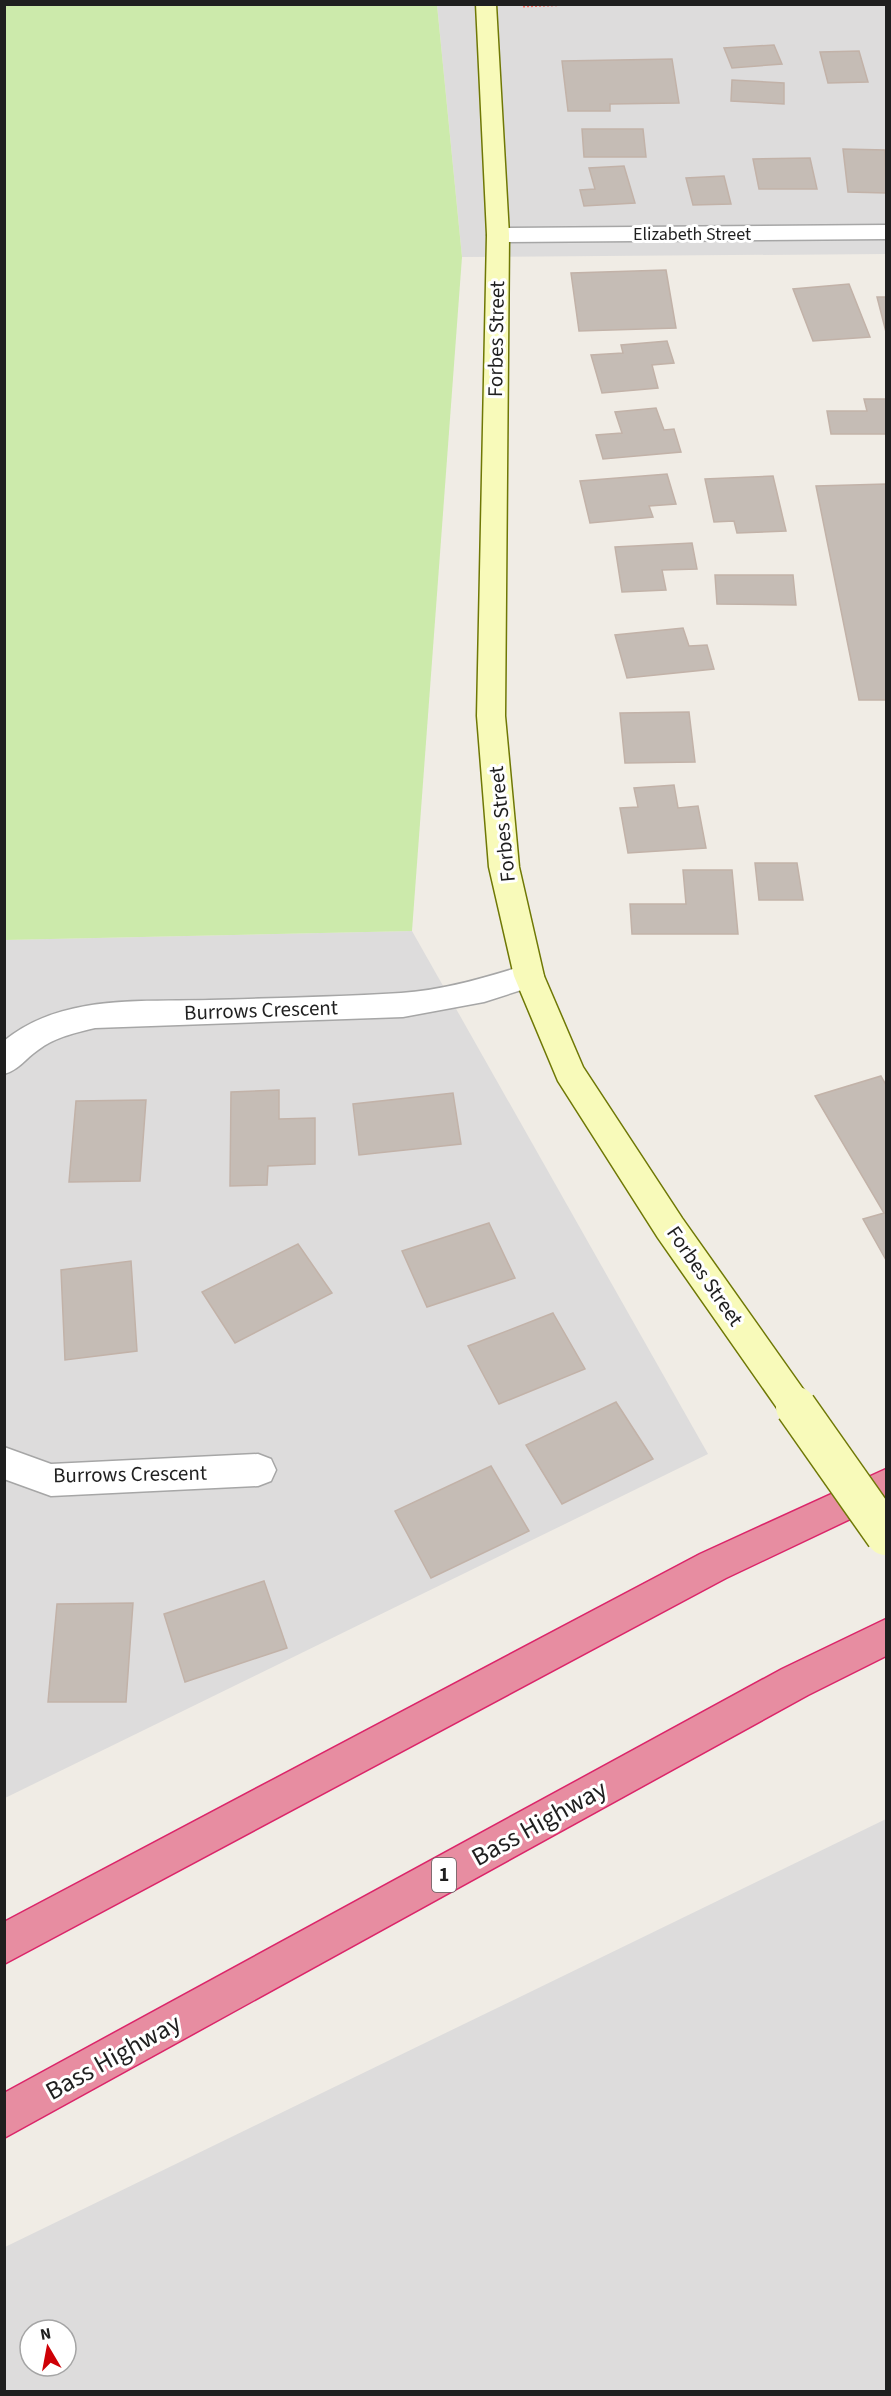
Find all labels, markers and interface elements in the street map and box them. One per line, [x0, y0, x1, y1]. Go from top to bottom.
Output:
street label: Elizabeth Street [633, 222, 751, 247]
street label: Forbes Street [480, 281, 512, 397]
street label: Forbes Street [481, 765, 523, 883]
street label: Burrows Crescent [184, 992, 338, 1028]
street label: Forbes Street [659, 1220, 751, 1332]
street label: Burrows Crescent [53, 1458, 207, 1490]
street label: Bass Highway [465, 1771, 613, 1875]
road number: 1 [432, 1858, 456, 1892]
street label: Bass Highway [39, 2005, 187, 2109]
north arrow [18, 2318, 78, 2378]
text: N [38, 2322, 53, 2346]

